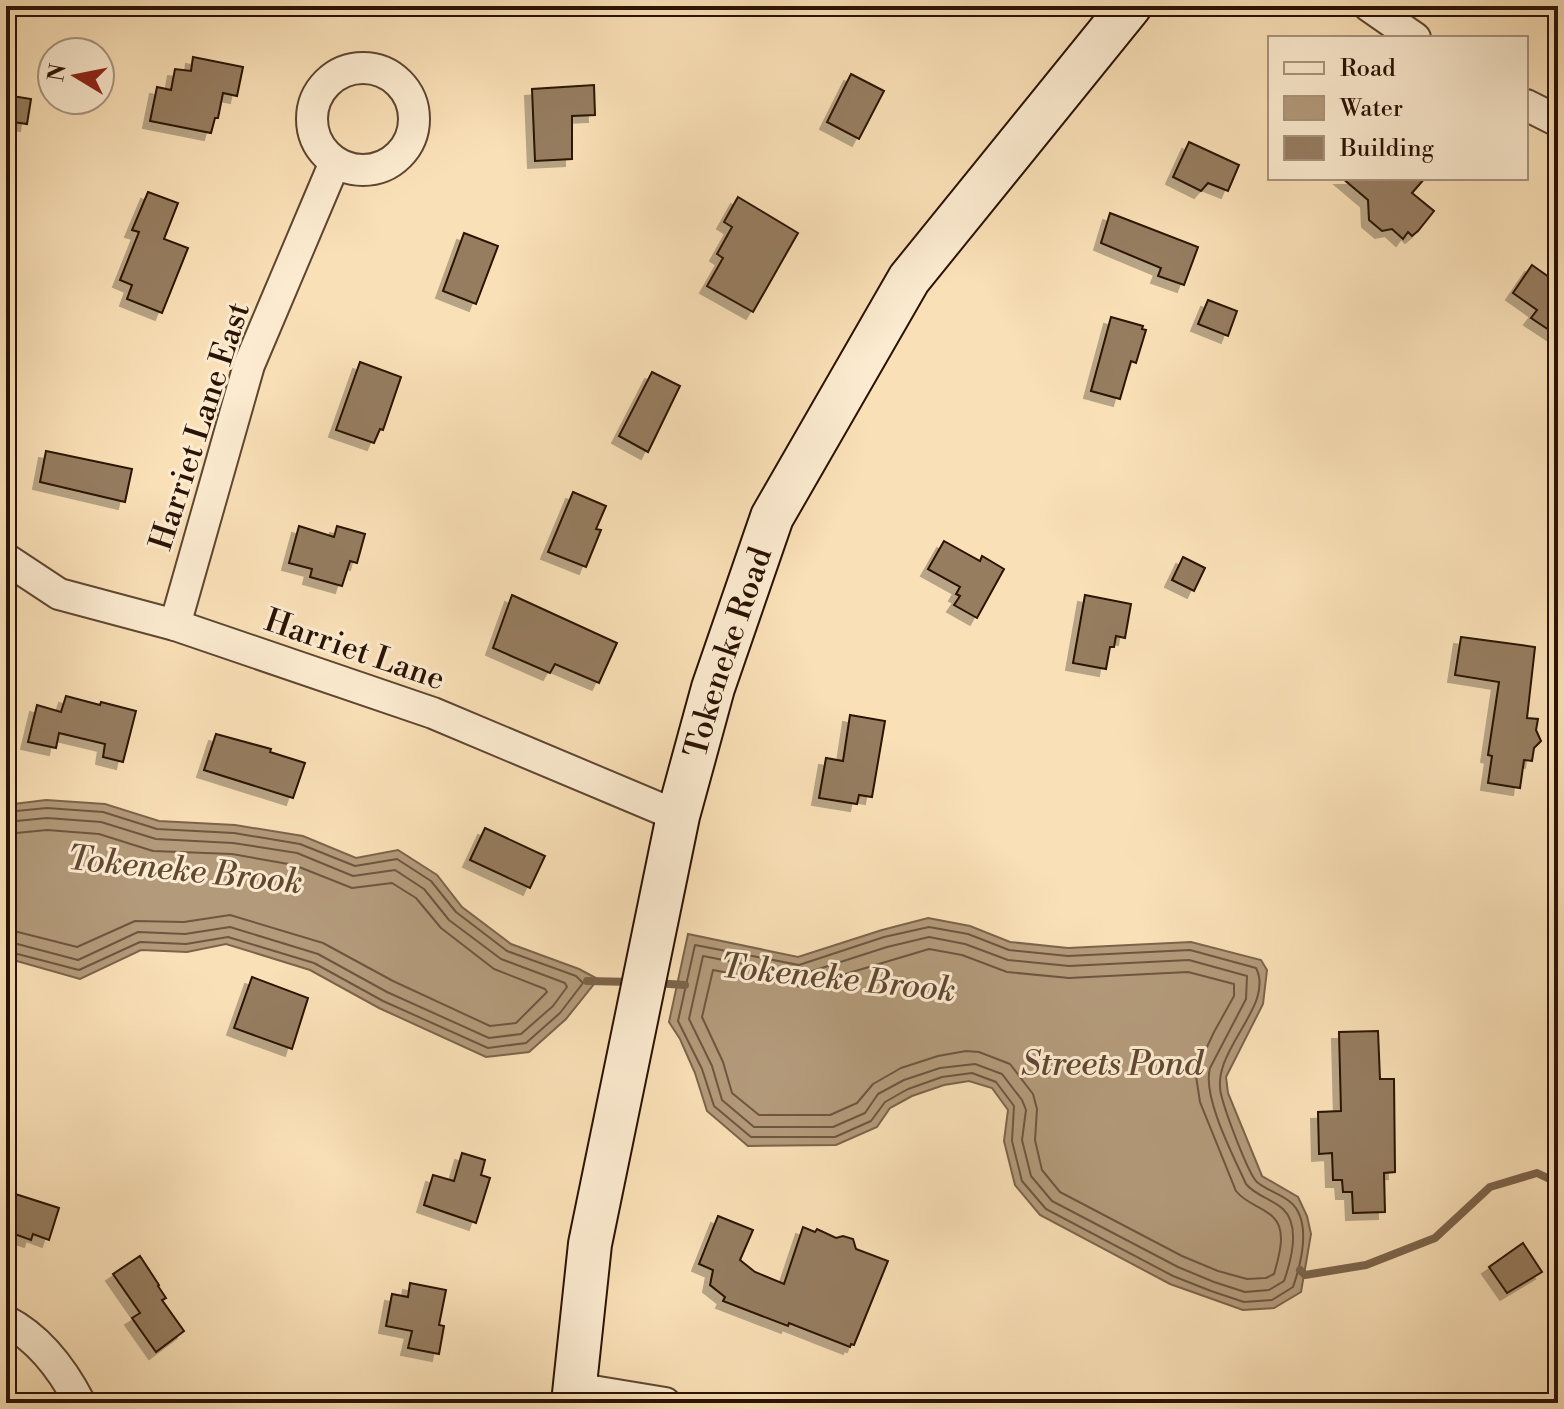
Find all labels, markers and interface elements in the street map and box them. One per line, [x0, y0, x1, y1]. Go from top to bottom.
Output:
north arrow [36, 36, 116, 116]
legend [1268, 36, 1528, 180]
text: Road [1340, 54, 1396, 84]
text: N [43, 61, 73, 84]
text: Water [1339, 94, 1403, 124]
text: Building [1339, 134, 1434, 164]
street label: Harriet Lane East [141, 297, 259, 555]
street label: Tokeneke Road [676, 542, 781, 762]
street label: Harriet Lane [259, 600, 450, 699]
water label: Tokeneke Brook [65, 838, 305, 904]
water label: Tokeneke Brook [718, 946, 958, 1012]
water label: Streets Pond [1021, 1044, 1205, 1086]

